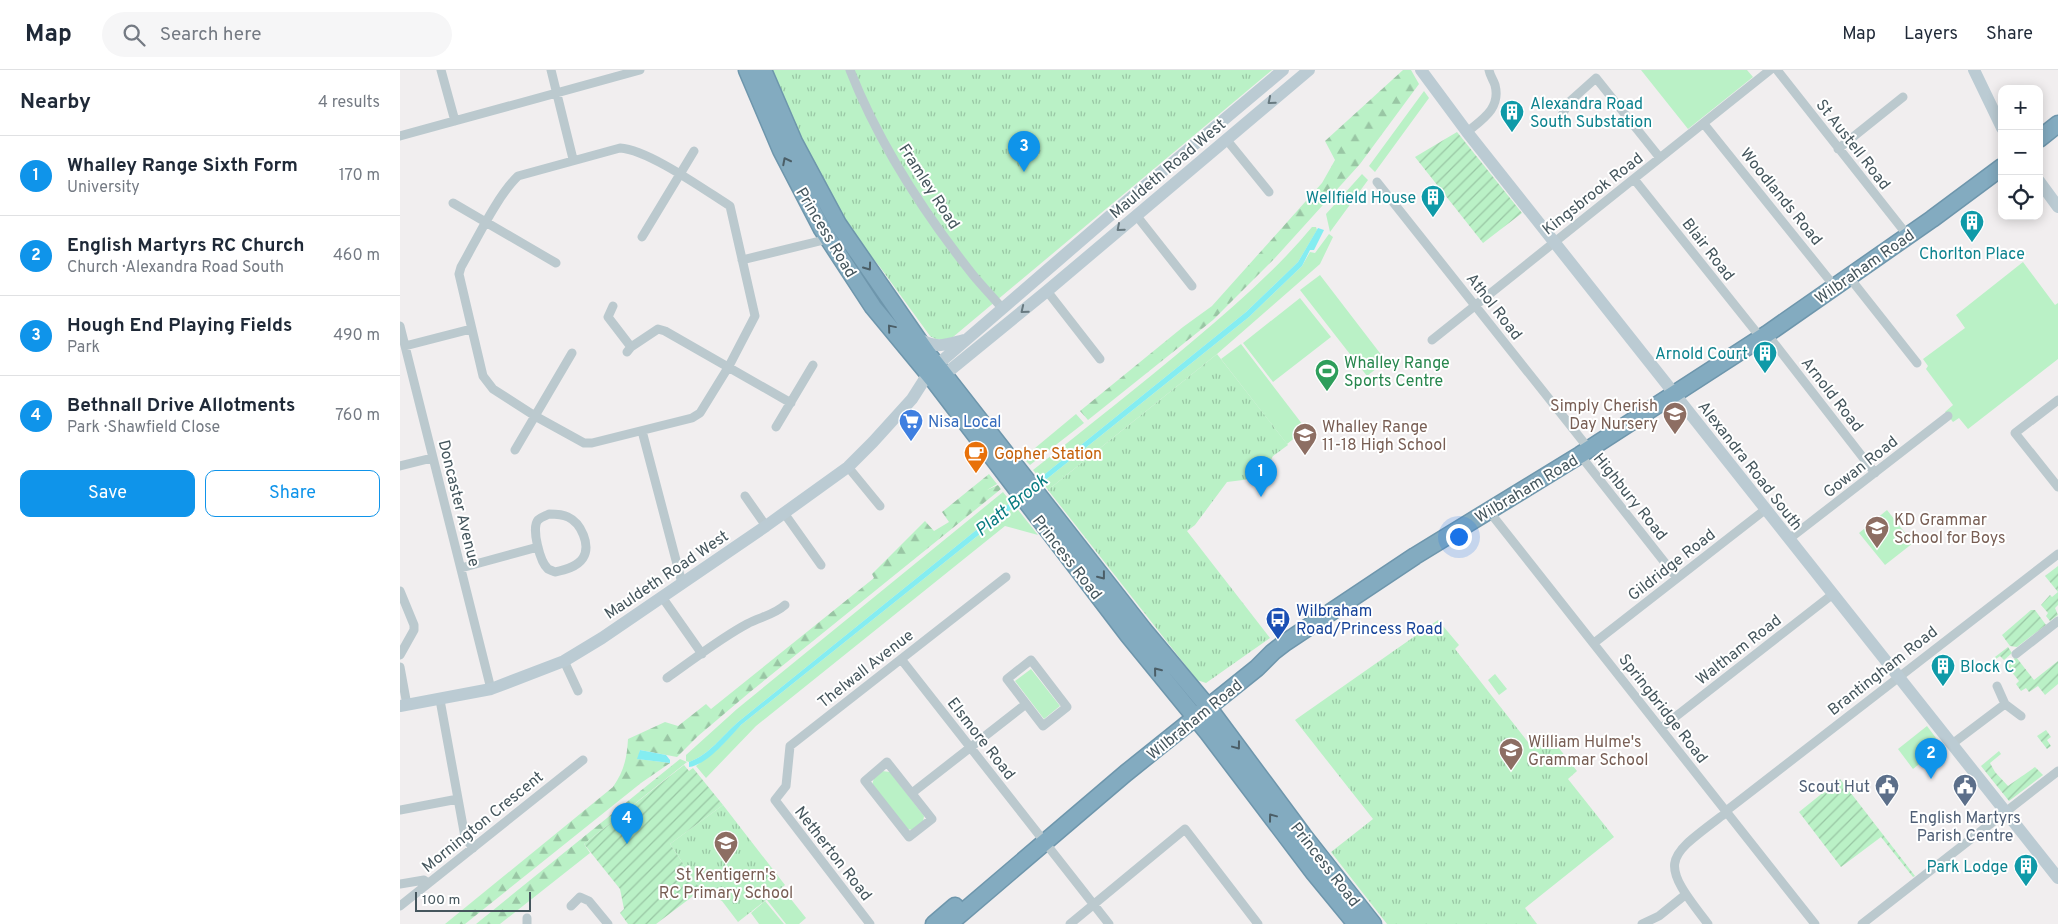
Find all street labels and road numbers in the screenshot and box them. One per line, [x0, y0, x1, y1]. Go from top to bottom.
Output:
street label: St Austell Road [1811, 96, 1894, 195]
street label: Mauldeth Road West [1106, 115, 1230, 224]
street label: Framley Road [893, 141, 963, 233]
street label: Woodlands Road [1735, 144, 1826, 250]
street label: Kingsbrook Road [1539, 149, 1648, 240]
street label: Princess Road [790, 184, 860, 282]
street label: Blair Road [1677, 215, 1738, 286]
street label: Wilbraham Road [1811, 226, 1919, 309]
street label: Athol Road [1461, 270, 1526, 345]
street label: Arnold Road [1796, 354, 1867, 437]
street label: Alexandra Road South [1693, 398, 1806, 535]
street label: Gowan Road [1820, 432, 1903, 503]
street label: Doncaster Avenue [433, 438, 483, 569]
street label: Highbury Road [1588, 449, 1671, 545]
street label: Wilbraham Road [1472, 451, 1582, 528]
street label: Princess Road [1027, 512, 1106, 605]
street label: Gildridge Road [1624, 525, 1720, 606]
street label: Mauldeth Road West [601, 527, 733, 625]
street label: Waltham Road [1692, 611, 1786, 690]
street label: Brantingham Road [1824, 622, 1942, 721]
street label: Thelwall Avenue [814, 626, 918, 713]
street label: Springbridge Road [1613, 650, 1711, 768]
street label: Wilbraham Road [1144, 676, 1247, 765]
street label: Elsmore Road [942, 694, 1019, 784]
street label: Mornington Crescent [419, 767, 548, 878]
street label: Netherton Road [789, 803, 876, 906]
street label: Princess Road [1285, 819, 1364, 912]

